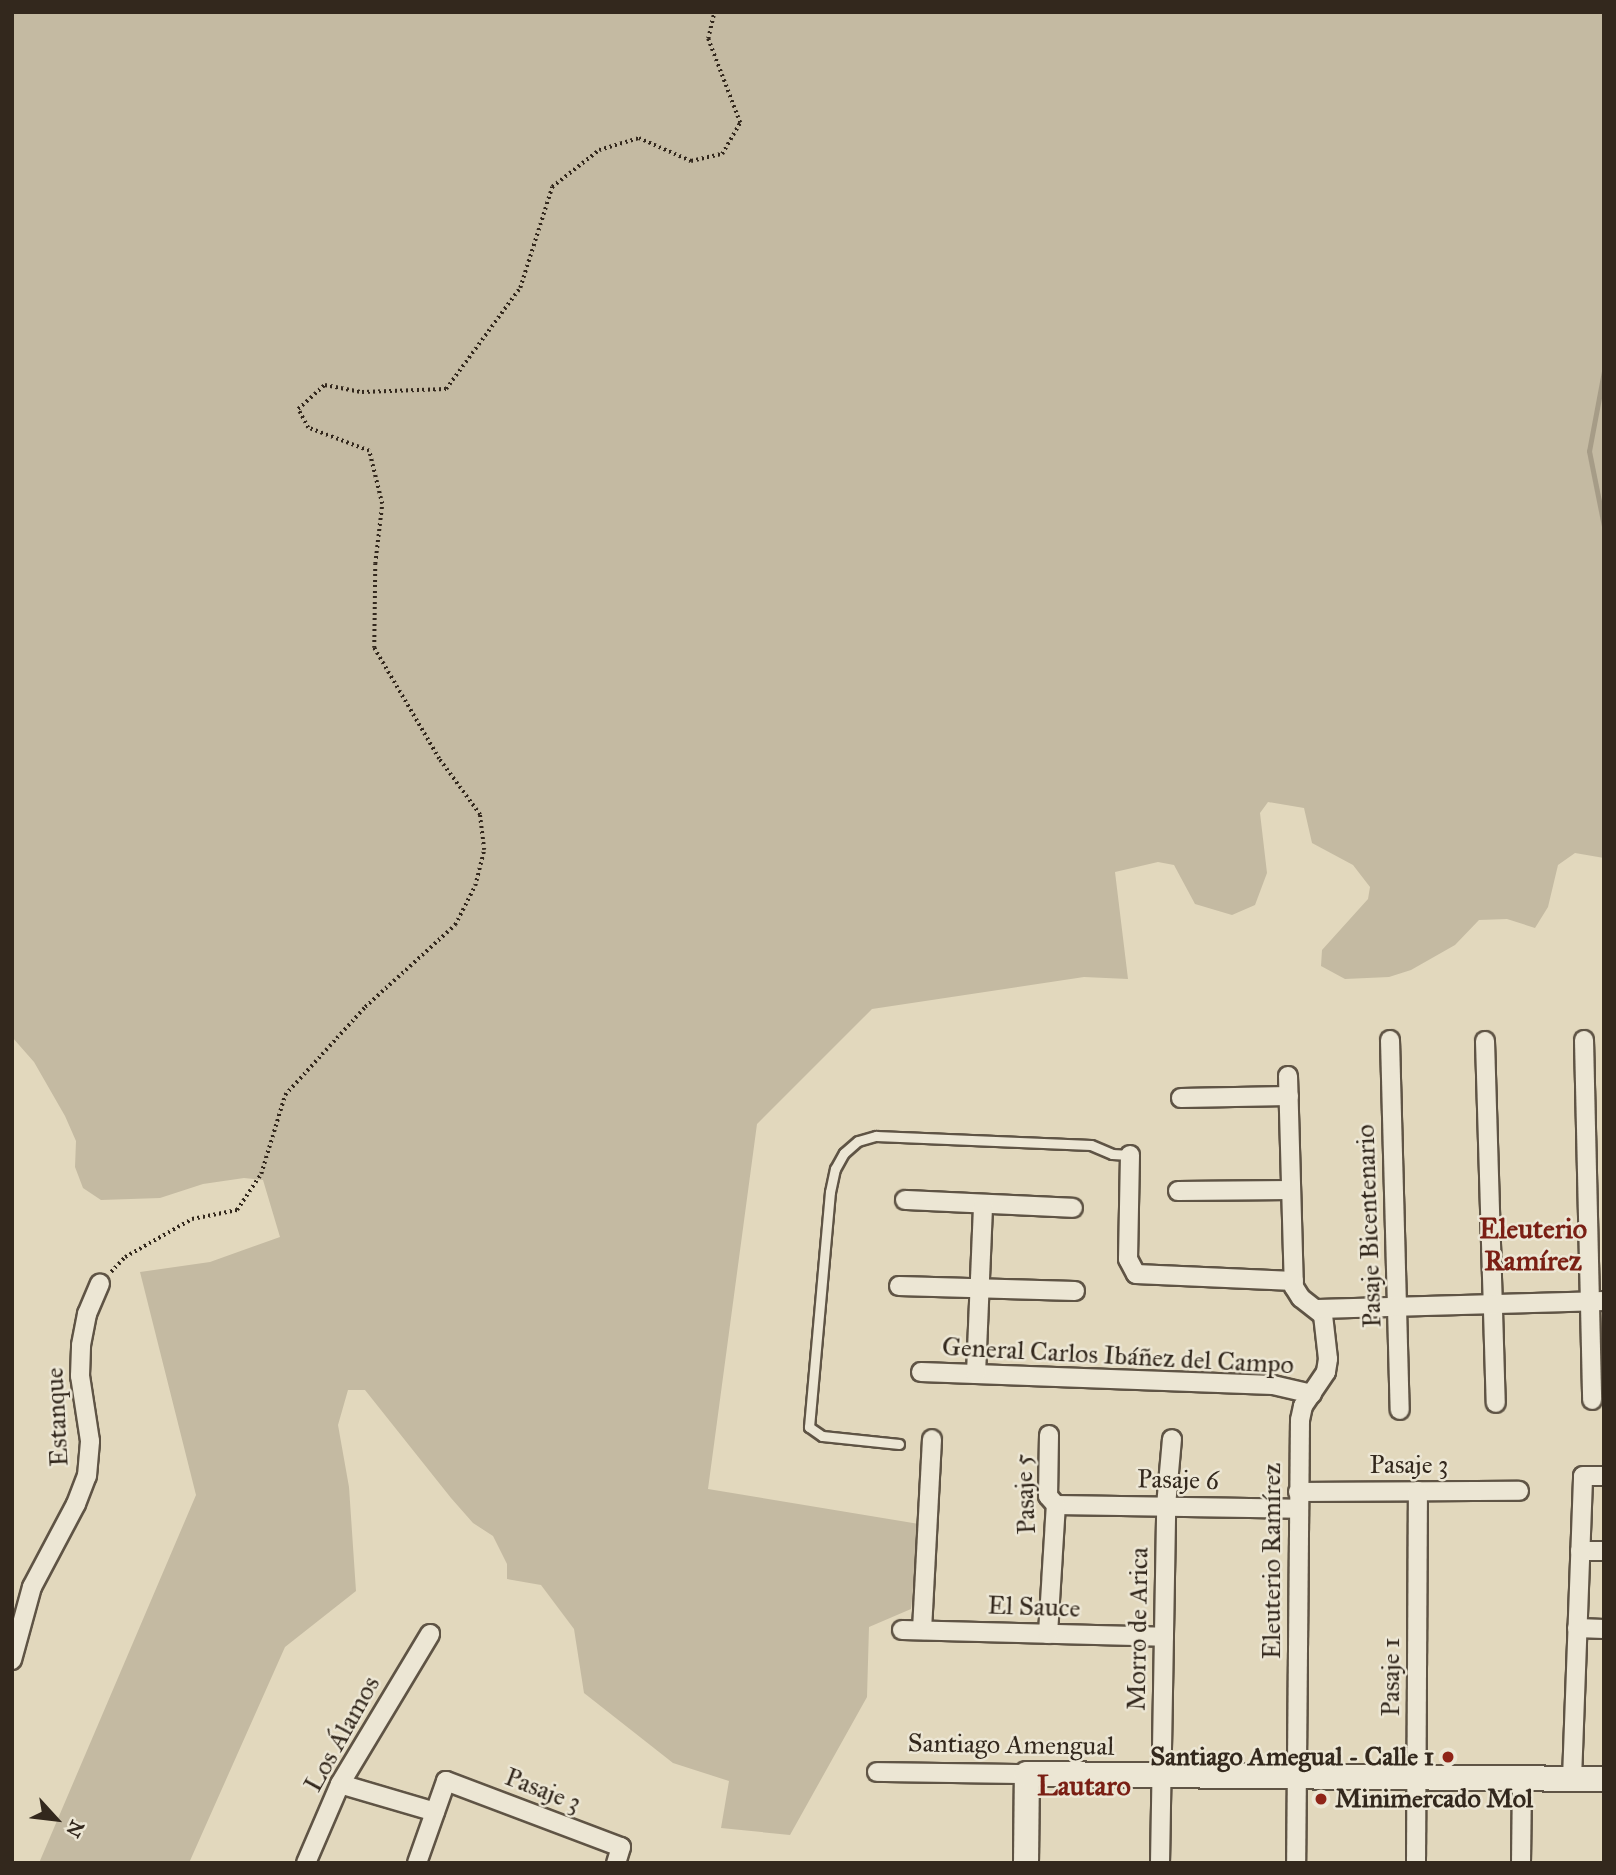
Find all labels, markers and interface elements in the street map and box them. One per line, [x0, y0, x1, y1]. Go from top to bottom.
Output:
street label: Pasaje Bicentenario [1350, 1124, 1388, 1328]
district label: Eleuterio Ramírez [1479, 1212, 1587, 1278]
street label: General Carlos Ibáñez del Campo [941, 1331, 1295, 1381]
street label: Estanque [39, 1367, 75, 1467]
street label: Pasaje 3 [1369, 1449, 1449, 1481]
street label: Pasaje 5 [1007, 1453, 1043, 1535]
street label: Eleuterio Ramírez [1256, 1463, 1288, 1659]
street label: Pasaje 6 [1137, 1464, 1219, 1496]
street label: Morro de Arica [1121, 1547, 1155, 1711]
street label: El Sauce [987, 1590, 1081, 1624]
street label: Pasaje 1 [1375, 1638, 1407, 1716]
street label: Los Álamos [297, 1671, 387, 1797]
street label: Santiago Amengual [907, 1728, 1115, 1762]
place label: Santiago Amegual - Calle 1 [1150, 1741, 1434, 1773]
marker: Santiago Amegual - Calle 1 [1440, 1749, 1456, 1765]
street label: Pasaje 3 [501, 1761, 585, 1819]
district label: Lautaro [1037, 1769, 1131, 1803]
place label: Minimercado Mol [1335, 1783, 1533, 1815]
north arrow [21, 1784, 91, 1854]
marker: Minimercado Mol [1313, 1791, 1329, 1807]
text: N [61, 1816, 89, 1841]

